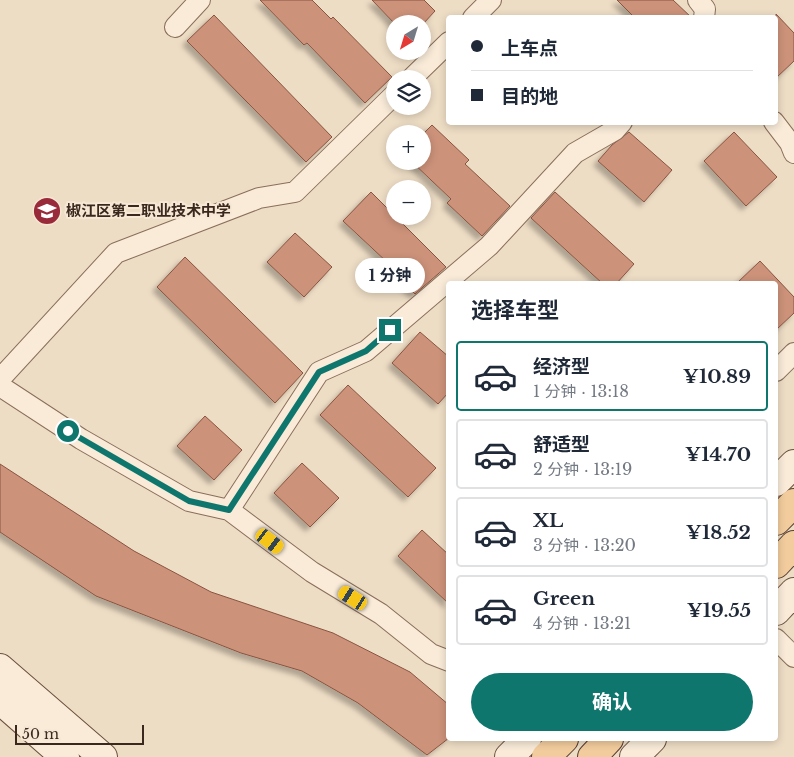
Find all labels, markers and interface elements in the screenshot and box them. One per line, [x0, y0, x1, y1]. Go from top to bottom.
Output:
north arrow [386, 15, 431, 60]
map controls [386, 15, 431, 225]
text: 上车点 [501, 37, 558, 60]
button: layers [386, 70, 431, 115]
text: 目的地 [501, 85, 558, 108]
button: + [386, 125, 431, 170]
button: − [386, 180, 431, 225]
school or university icon: 椒江区第二职业技术中学 [32, 196, 62, 226]
place label: 椒江区第二职业技术中学 [66, 201, 231, 220]
callout: 1 分钟 [355, 258, 425, 292]
text: 1 分钟 [368, 265, 412, 285]
text: 选择车型 [471, 297, 559, 324]
route end [379, 319, 401, 341]
icon: car [473, 354, 518, 399]
text: 经济型 [533, 355, 590, 378]
text: ¥10.89 [683, 365, 751, 388]
text: 1 分钟 · 13:18 [533, 381, 629, 401]
route start [57, 420, 79, 442]
icon: car [473, 432, 518, 477]
text: 舒适型 [533, 433, 590, 456]
text: ¥14.70 [685, 443, 751, 466]
text: 2 分钟 · 13:19 [533, 459, 632, 479]
text: XL [533, 509, 563, 532]
icon: car [473, 510, 518, 555]
text: ¥18.52 [686, 521, 751, 544]
car [253, 526, 286, 556]
text: 3 分钟 · 13:20 [533, 535, 636, 555]
car [336, 584, 369, 612]
text: Green [533, 587, 595, 610]
icon: car [473, 588, 518, 633]
text: ¥19.55 [687, 599, 751, 622]
text: 4 分钟 · 13:21 [533, 613, 631, 633]
button: 确认 [471, 673, 753, 731]
scale bar [15, 722, 144, 745]
text: 50 m [22, 725, 59, 743]

